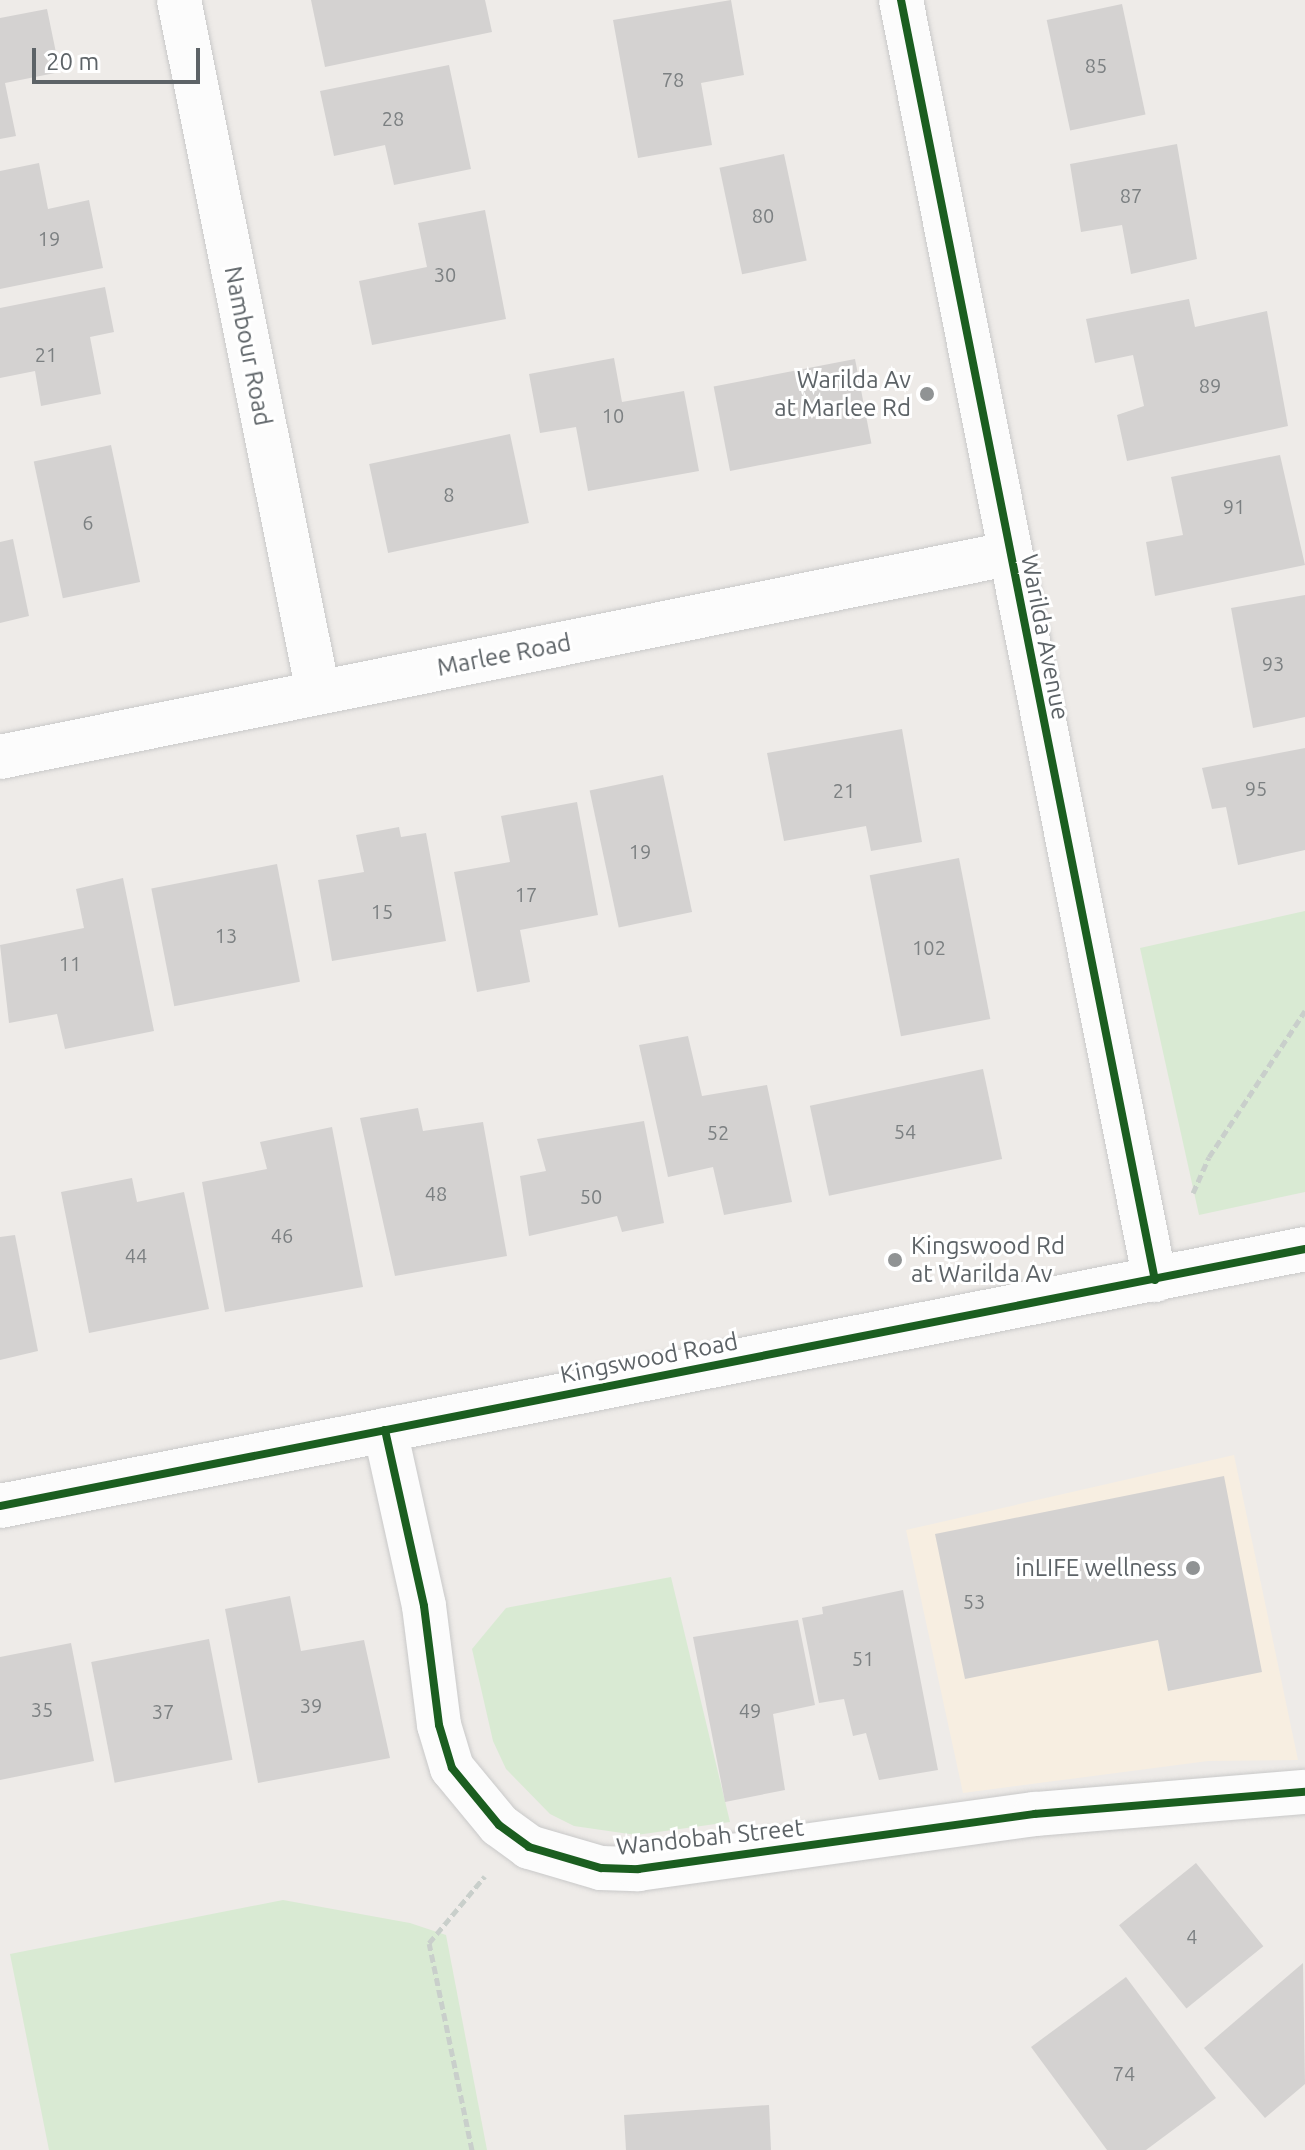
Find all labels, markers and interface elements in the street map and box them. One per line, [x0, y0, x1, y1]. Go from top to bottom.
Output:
scale bar [36, 32, 204, 82]
text: 20 m [46, 48, 99, 75]
house number: 85 [1085, 53, 1107, 77]
house number: 78 [662, 67, 684, 91]
house number: 28 [382, 106, 404, 130]
house number: 87 [1120, 183, 1142, 207]
house number: 80 [752, 203, 774, 227]
house number: 19 [38, 226, 60, 250]
house number: 30 [434, 262, 456, 286]
street label: Nambour Road [218, 264, 278, 428]
house number: 21 [35, 342, 57, 366]
place label: Warilda Av at Marlee Rd [774, 366, 911, 422]
house number: 89 [1199, 373, 1221, 397]
marker: Warilda Av at Marlee Rd [918, 385, 936, 403]
house number: 10 [602, 403, 624, 427]
house number: 8 [443, 482, 455, 506]
house number: 91 [1223, 494, 1245, 518]
house number: 6 [82, 510, 94, 534]
street label: Warilda Avenue [1015, 552, 1075, 722]
street label: Marlee Road [435, 628, 573, 682]
house number: 93 [1262, 651, 1284, 675]
house number: 95 [1245, 776, 1267, 800]
house number: 21 [833, 778, 855, 802]
house number: 19 [629, 839, 651, 863]
house number: 17 [515, 882, 537, 906]
house number: 15 [371, 899, 393, 923]
house number: 13 [215, 923, 237, 947]
house number: 102 [912, 935, 946, 959]
house number: 11 [59, 951, 81, 975]
house number: 54 [894, 1119, 916, 1143]
house number: 52 [707, 1120, 729, 1144]
house number: 48 [425, 1181, 447, 1205]
house number: 50 [580, 1184, 602, 1208]
house number: 46 [271, 1223, 293, 1247]
place label: Kingswood Rd at Warilda Av [911, 1232, 1065, 1288]
house number: 44 [125, 1243, 147, 1267]
marker: Kingswood Rd at Warilda Av [886, 1251, 904, 1269]
street label: Kingswood Road [558, 1327, 740, 1389]
place label: inLIFE wellness [1015, 1554, 1177, 1582]
marker: inLIFE wellness [1184, 1559, 1202, 1577]
house number: 53 [963, 1589, 985, 1613]
house number: 51 [852, 1646, 874, 1670]
house number: 39 [300, 1693, 322, 1717]
house number: 35 [31, 1697, 53, 1721]
house number: 49 [739, 1698, 761, 1722]
house number: 37 [152, 1699, 174, 1723]
street label: Wandobah Street [615, 1813, 805, 1861]
house number: 4 [1186, 1924, 1198, 1948]
house number: 74 [1113, 2061, 1135, 2085]

